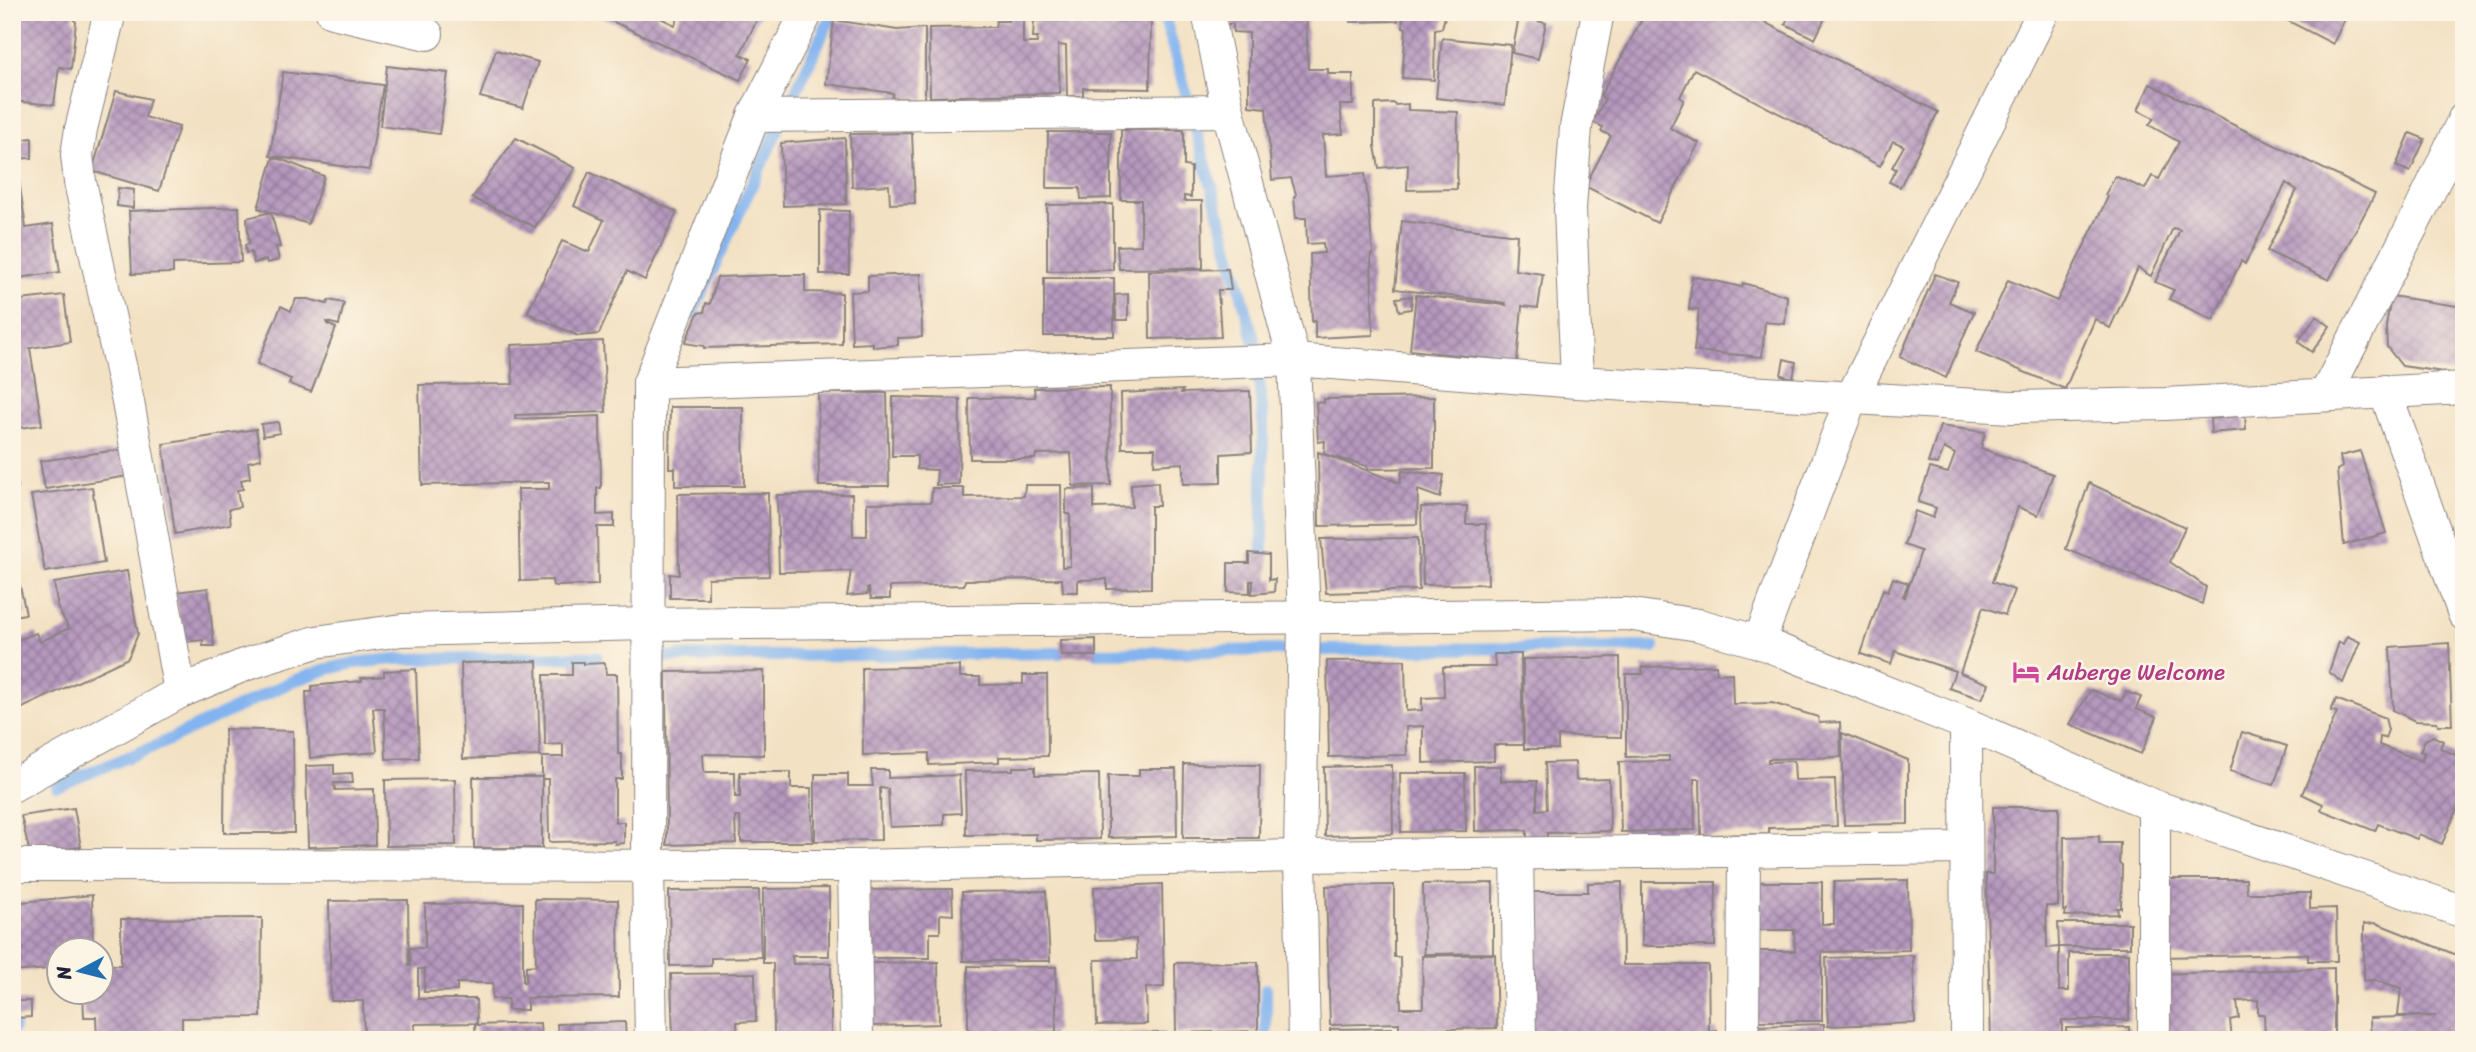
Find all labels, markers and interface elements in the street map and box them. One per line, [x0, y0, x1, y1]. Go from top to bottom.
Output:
place label: Auberge Welcome [2046, 652, 2225, 693]
hotel icon: Auberge Welcome [2011, 657, 2041, 687]
north arrow [46, 936, 116, 1006]
text: N [46, 964, 81, 983]

